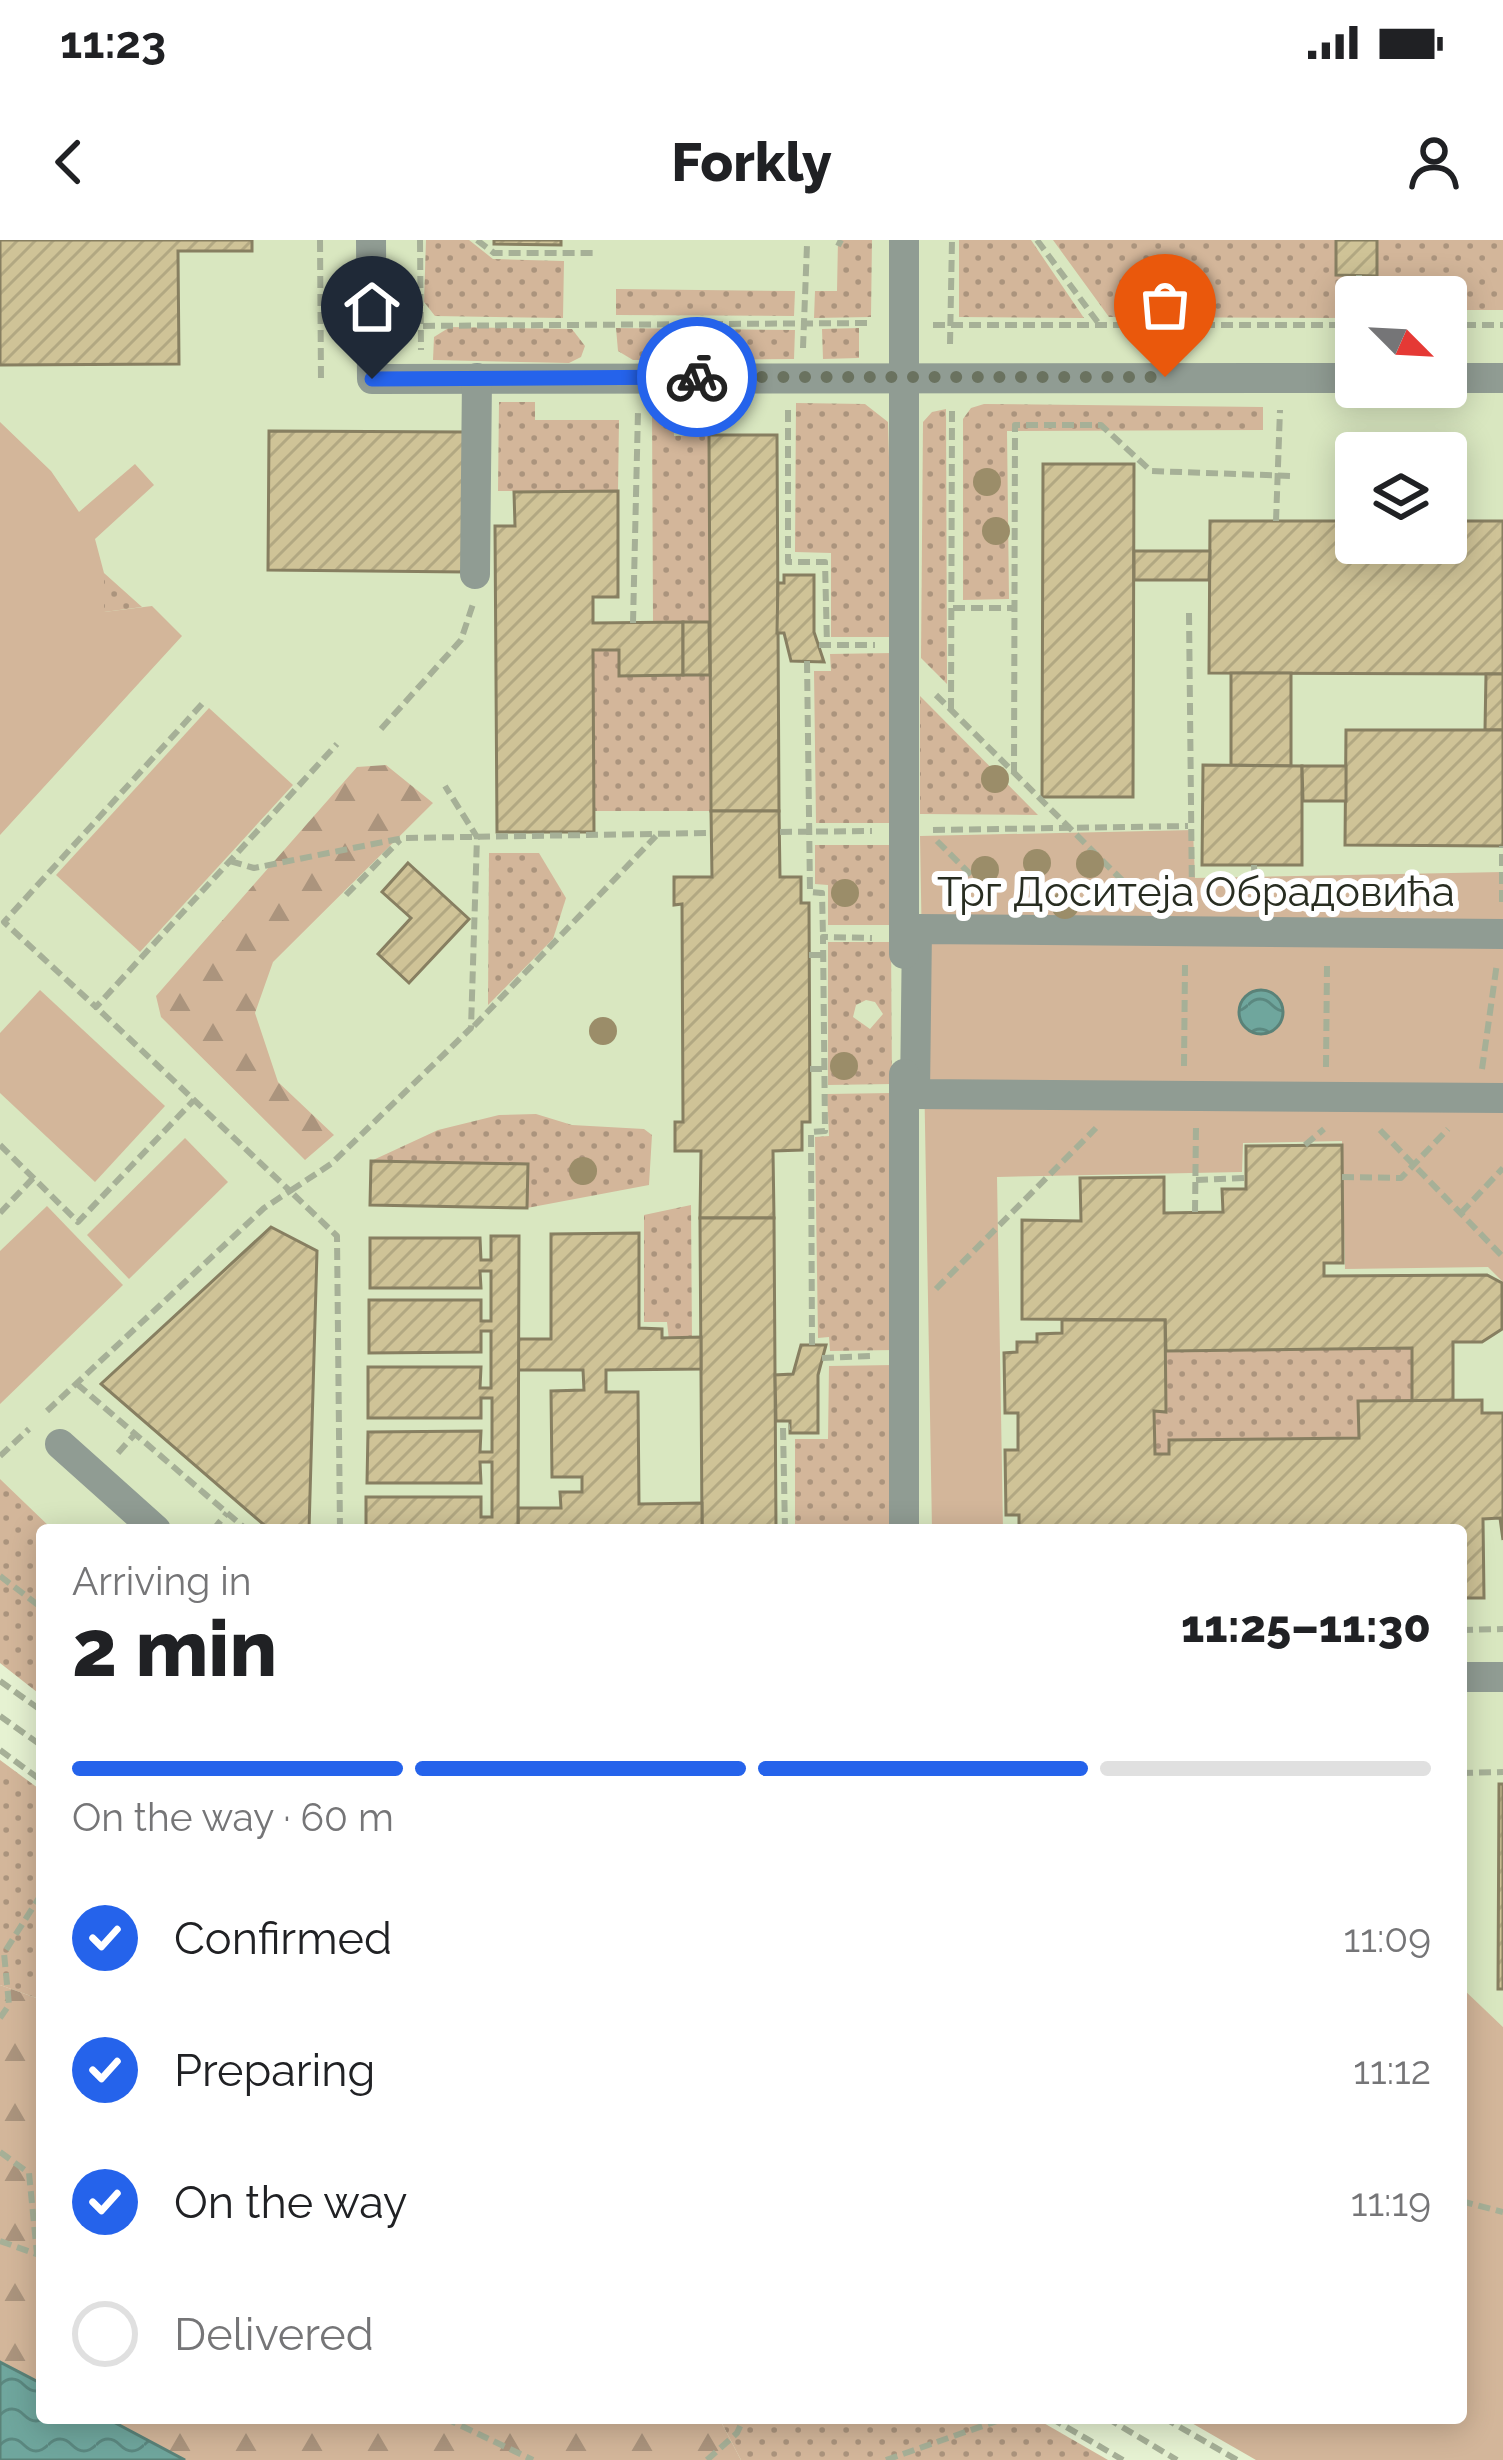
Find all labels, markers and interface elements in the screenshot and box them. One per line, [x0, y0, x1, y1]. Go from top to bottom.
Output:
text: 11:23 [60, 16, 166, 69]
icon: back [36, 129, 102, 195]
icon: person [1401, 129, 1467, 195]
text: Forkly [671, 130, 832, 194]
pin [1114, 254, 1216, 377]
pin [321, 256, 423, 379]
icon: bag [1132, 272, 1198, 338]
icon: home [339, 274, 405, 340]
north arrow [1335, 276, 1467, 408]
map controls [1335, 276, 1467, 564]
courier [637, 317, 757, 437]
icon: bike [664, 344, 730, 410]
button: layers [1335, 432, 1467, 564]
street label: Трг Доситеја Обрадовића [937, 867, 1455, 916]
text: Arriving in [72, 1558, 252, 1604]
text: 11:25–11:30 [1181, 1600, 1431, 1653]
text: 2 min [72, 1603, 277, 1694]
text: On the way · 60 m [72, 1794, 394, 1840]
icon: check [72, 1905, 138, 1971]
text: Confirmed [174, 1912, 392, 1965]
text: 11:09 [1344, 1915, 1431, 1961]
icon: check [72, 2037, 138, 2103]
text: Preparing [174, 2044, 375, 2097]
text: 11:12 [1353, 2047, 1431, 2093]
icon: check [72, 2169, 138, 2235]
text: On the way [174, 2176, 408, 2229]
text: 11:19 [1351, 2179, 1431, 2225]
text: Delivered [174, 2308, 374, 2361]

